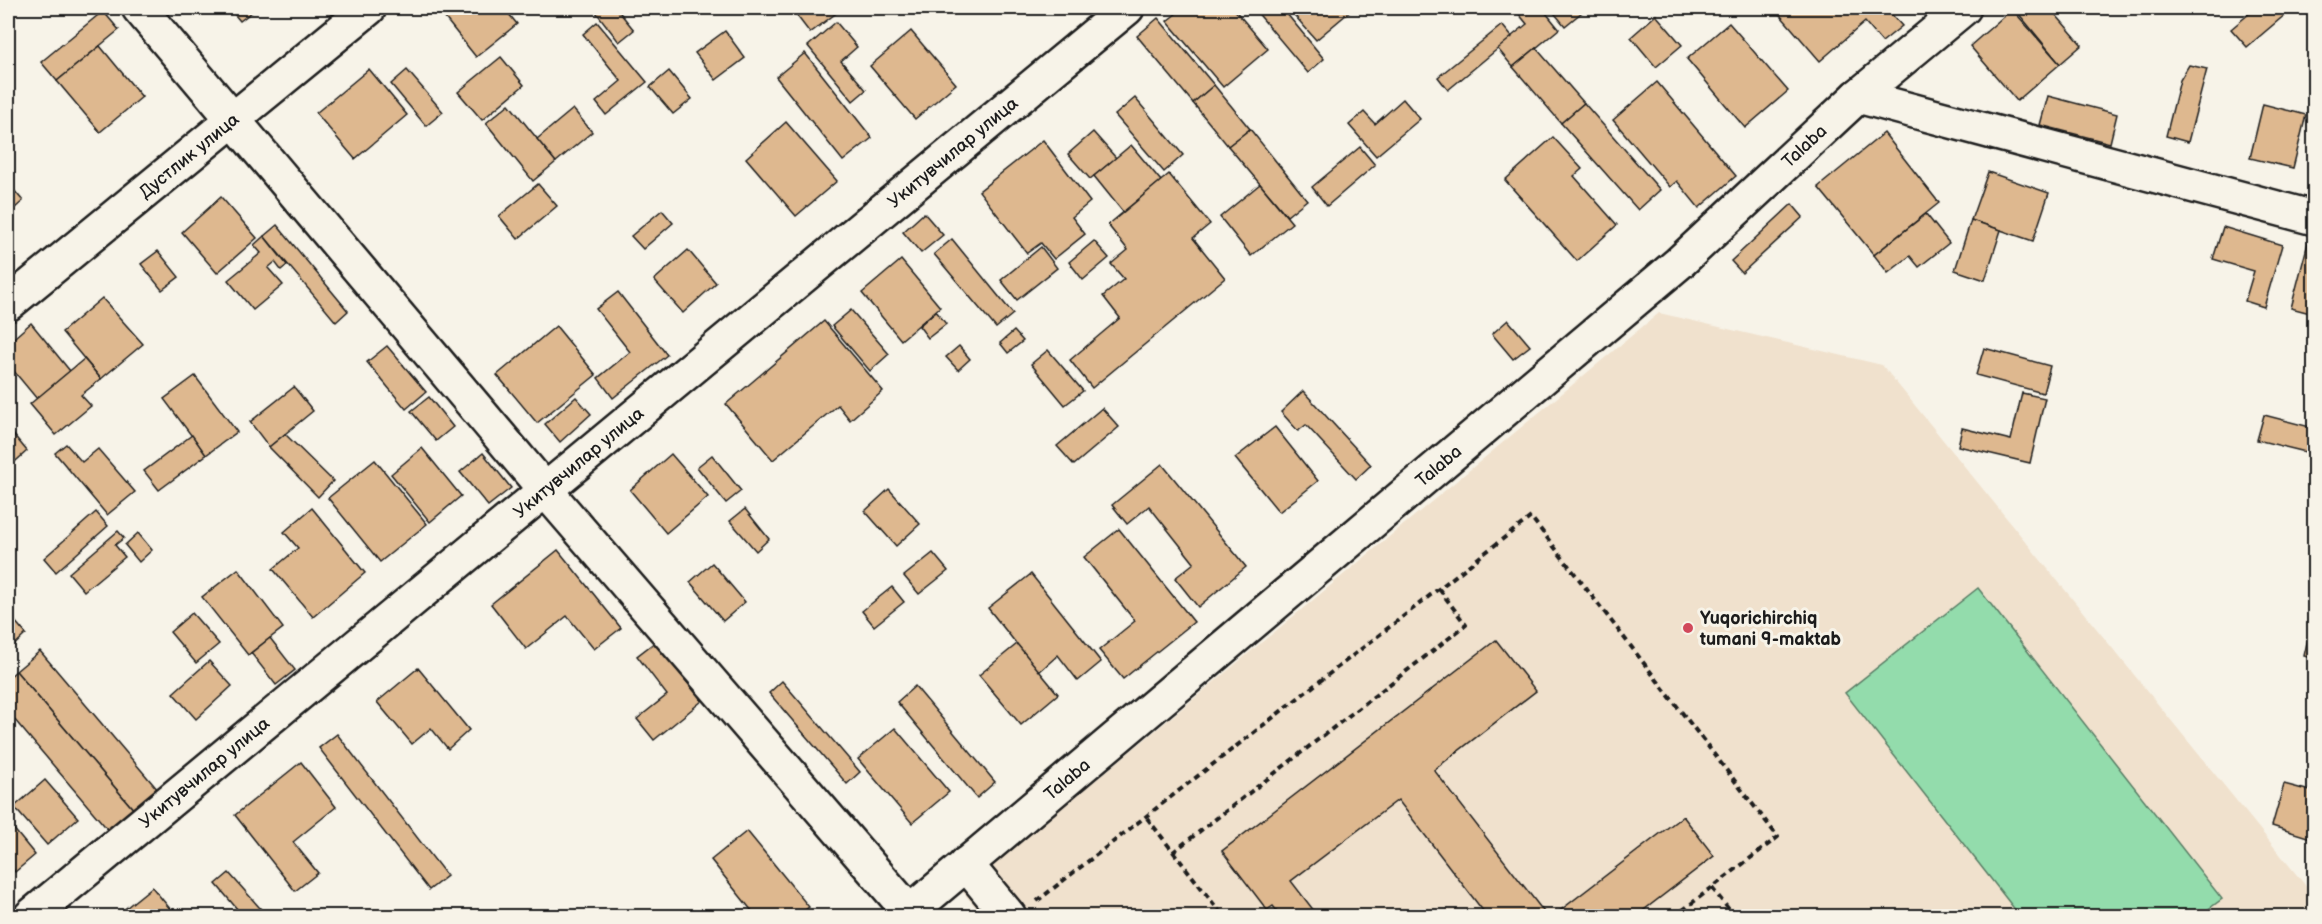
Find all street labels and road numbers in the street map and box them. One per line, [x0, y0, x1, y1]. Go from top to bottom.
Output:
street label: Укитувчилар улица [884, 93, 1023, 213]
street label: Дустлик улица [135, 109, 244, 203]
street label: Talaba [1778, 121, 1831, 172]
street label: Укитувчилар улица [510, 403, 648, 523]
street label: Talaba [1412, 441, 1466, 492]
street label: Укитувчилар улица [135, 713, 274, 833]
street label: Talaba [1040, 754, 1095, 805]

